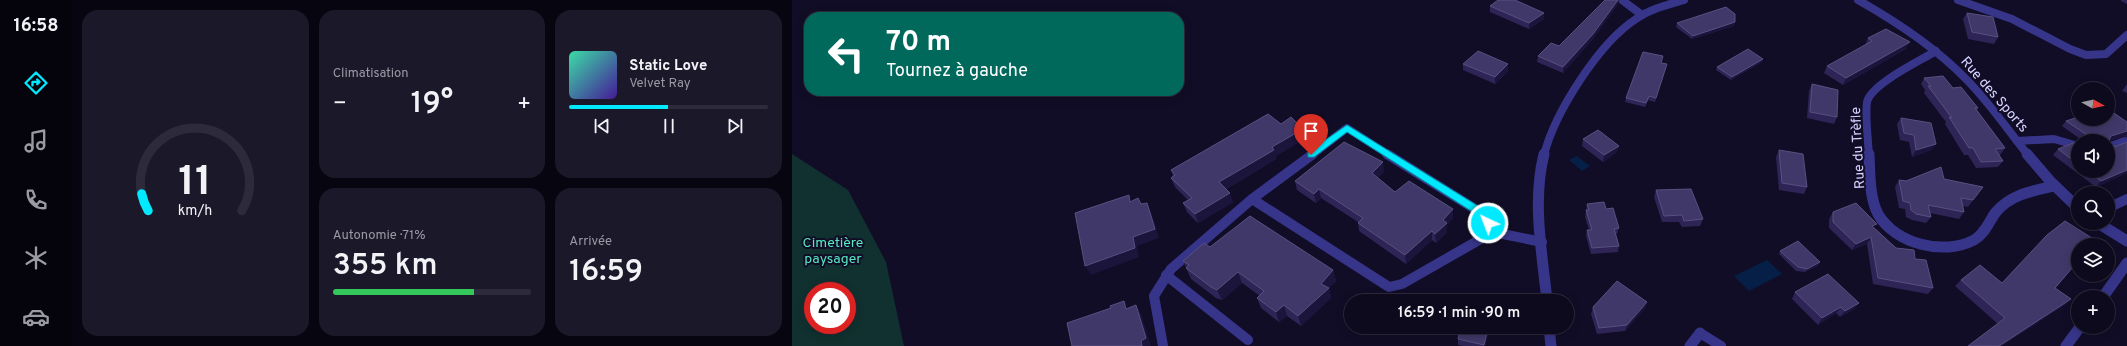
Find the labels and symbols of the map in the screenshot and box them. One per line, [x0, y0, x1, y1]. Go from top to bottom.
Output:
street label: Rue des Sports [1956, 54, 2031, 136]
north arrow [2071, 82, 2115, 126]
street label: Rue du Trèfle [1848, 107, 1869, 189]
pin [1294, 114, 1328, 155]
position arrow [1467, 202, 1509, 244]
park label: Cimetière paysager [803, 235, 863, 268]
speed limit sign: 20 [804, 282, 856, 334]

